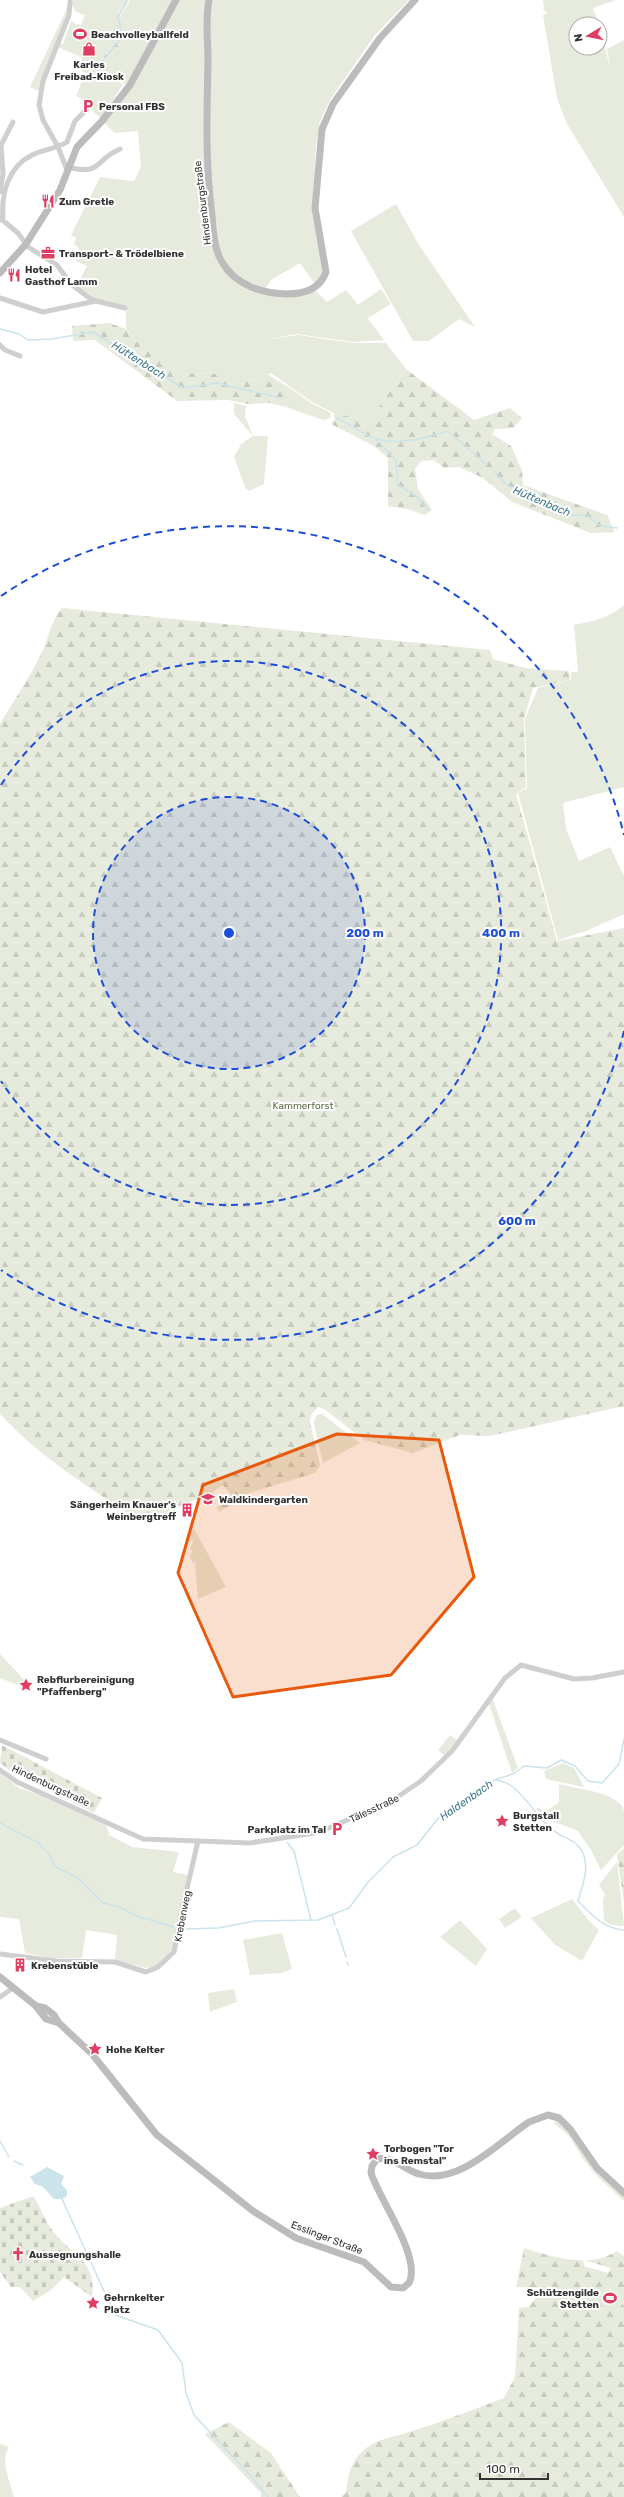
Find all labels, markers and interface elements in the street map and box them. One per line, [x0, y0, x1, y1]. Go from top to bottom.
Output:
north arrow [568, 16, 608, 56]
sports icon: Beachvolleyballfeld [72, 26, 88, 42]
place label: Beachvolleyballfeld [91, 29, 189, 41]
text: N [572, 33, 586, 43]
shop icon: Karles Freibad-Kiosk [81, 41, 97, 57]
place label: Karles Freibad-Kiosk [54, 59, 124, 83]
parking icon: Personal FBS [80, 98, 96, 114]
place label: Personal FBS [99, 101, 165, 113]
street label: Hindenburgstraße [192, 160, 214, 246]
restaurant icon: Zum Gretle [40, 193, 56, 209]
place label: Zum Gretle [59, 196, 114, 208]
office icon: Transport- & Trödelbiene [40, 245, 56, 261]
place label: Transport- & Trödelbiene [59, 248, 184, 260]
place label: Hotel Gasthof Lamm [25, 264, 97, 288]
restaurant icon: Hotel Gasthof Lamm [6, 267, 22, 283]
water label: Hüttenbach [109, 339, 169, 382]
water label: Hüttenbach [511, 483, 573, 520]
centre of rings [222, 926, 236, 940]
text: 200 m [346, 926, 384, 940]
text: 400 m [482, 926, 520, 940]
park label: Kammerforst [273, 1100, 334, 1112]
text: 600 m [498, 1214, 536, 1228]
school or university icon: Waldkindergarten [200, 1491, 216, 1507]
place label: Waldkindergarten [219, 1494, 308, 1506]
place label: Sängerheim Knauer's Weinbergtreff [70, 1499, 177, 1523]
building icon: Sängerheim Knauer's Weinbergtreff [179, 1502, 195, 1518]
place label: Rebflurbereinigung "Pfaffenberg" [37, 1674, 134, 1698]
place icon: Rebflurbereinigung "Pfaffenberg" [18, 1677, 34, 1693]
street label: Hindenburgstraße [10, 1763, 92, 1809]
water label: Haldenbach [437, 1777, 496, 1824]
street label: Tälesstraße [348, 1792, 401, 1826]
place label: Burgstall Stetten [513, 1810, 559, 1834]
place icon: Burgstall Stetten [494, 1813, 510, 1829]
parking icon: Parkplatz im Tal [329, 1821, 345, 1837]
place label: Parkplatz im Tal [248, 1824, 326, 1836]
street label: Krebenweg [172, 1889, 194, 1943]
building icon: Krebenstüble [12, 1957, 28, 1973]
place label: Krebenstüble [31, 1960, 98, 1972]
place icon: Hohe Kelter [87, 2041, 103, 2057]
place label: Hohe Kelter [106, 2044, 165, 2056]
place label: Torbogen "Tor ins Remstal" [384, 2143, 454, 2167]
place icon: Torbogen "Tor ins Remstal" [365, 2146, 381, 2162]
street label: Esslinger Straße [289, 2219, 364, 2257]
church icon: Aussegnungshalle [10, 2246, 26, 2262]
place label: Aussegnungshalle [29, 2249, 121, 2261]
place label: Schützengilde Stetten [527, 2287, 599, 2311]
sports icon: Schützengilde Stetten [602, 2290, 618, 2306]
place label: Gehrnkelter Platz [104, 2292, 165, 2316]
place icon: Gehrnkelter Platz [85, 2295, 101, 2311]
scale bar [480, 2455, 548, 2481]
text: 100 m [486, 2462, 520, 2476]

